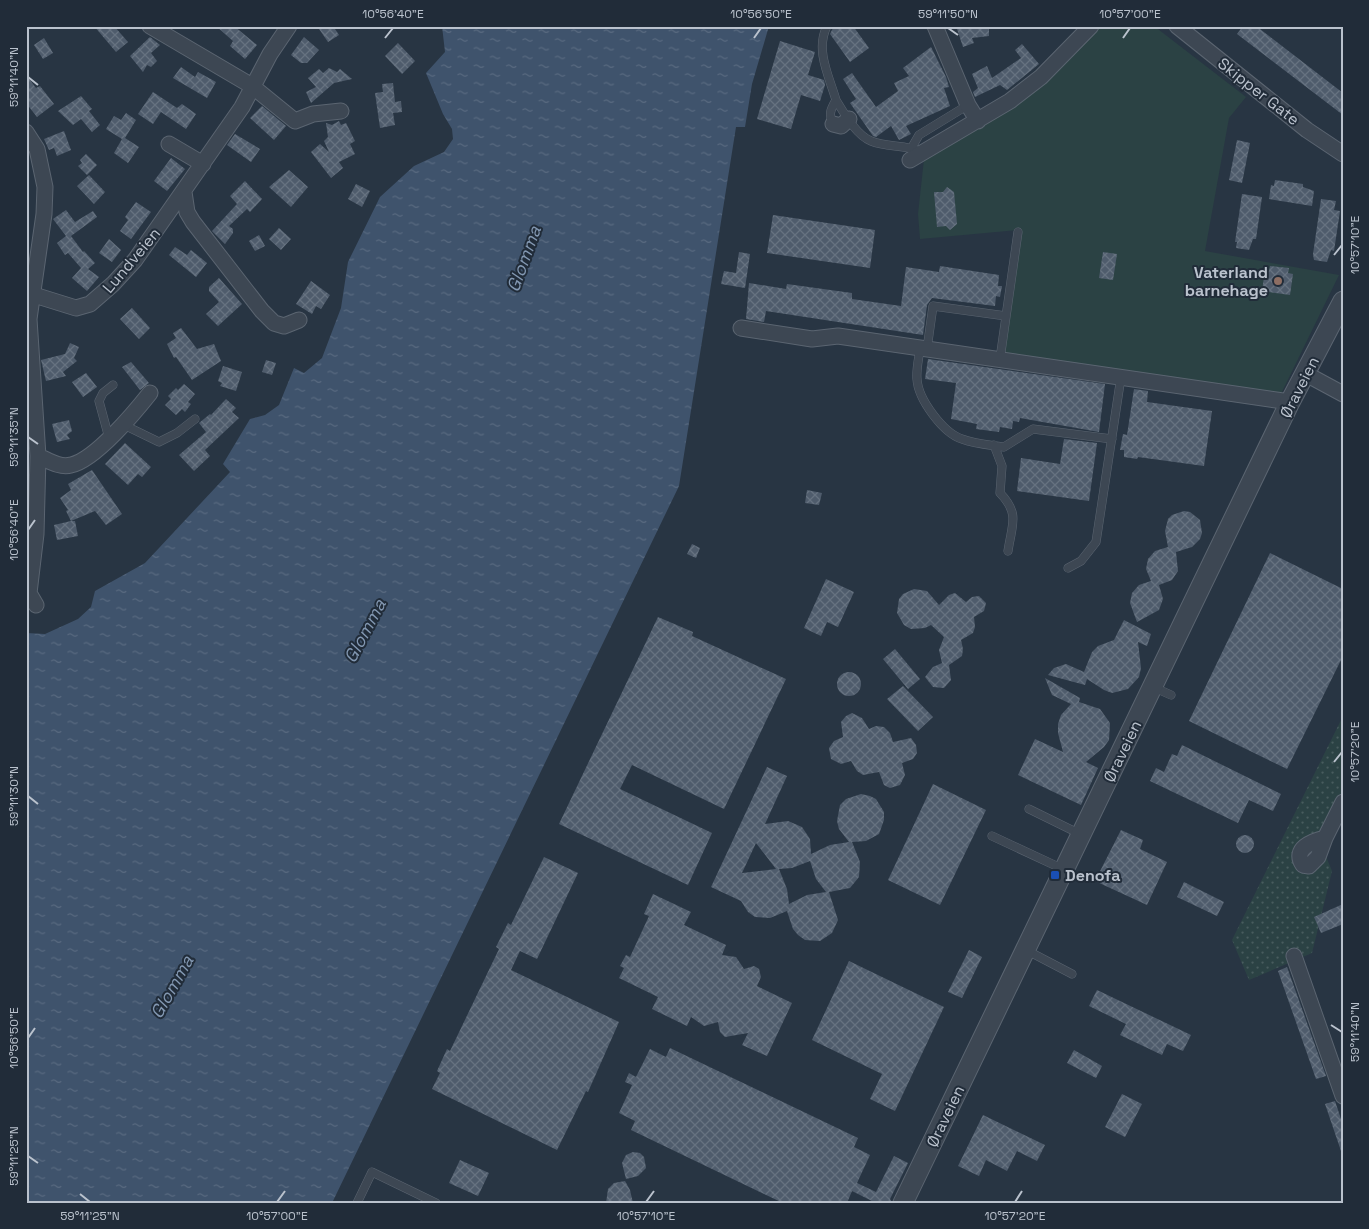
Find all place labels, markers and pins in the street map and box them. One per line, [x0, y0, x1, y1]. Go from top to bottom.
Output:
place label: Vaterland barnehage [1185, 262, 1268, 301]
marker: Vaterland barnehage [1272, 275, 1284, 287]
place label: Denofa [1065, 865, 1120, 886]
marker: Denofa [1049, 869, 1061, 881]

